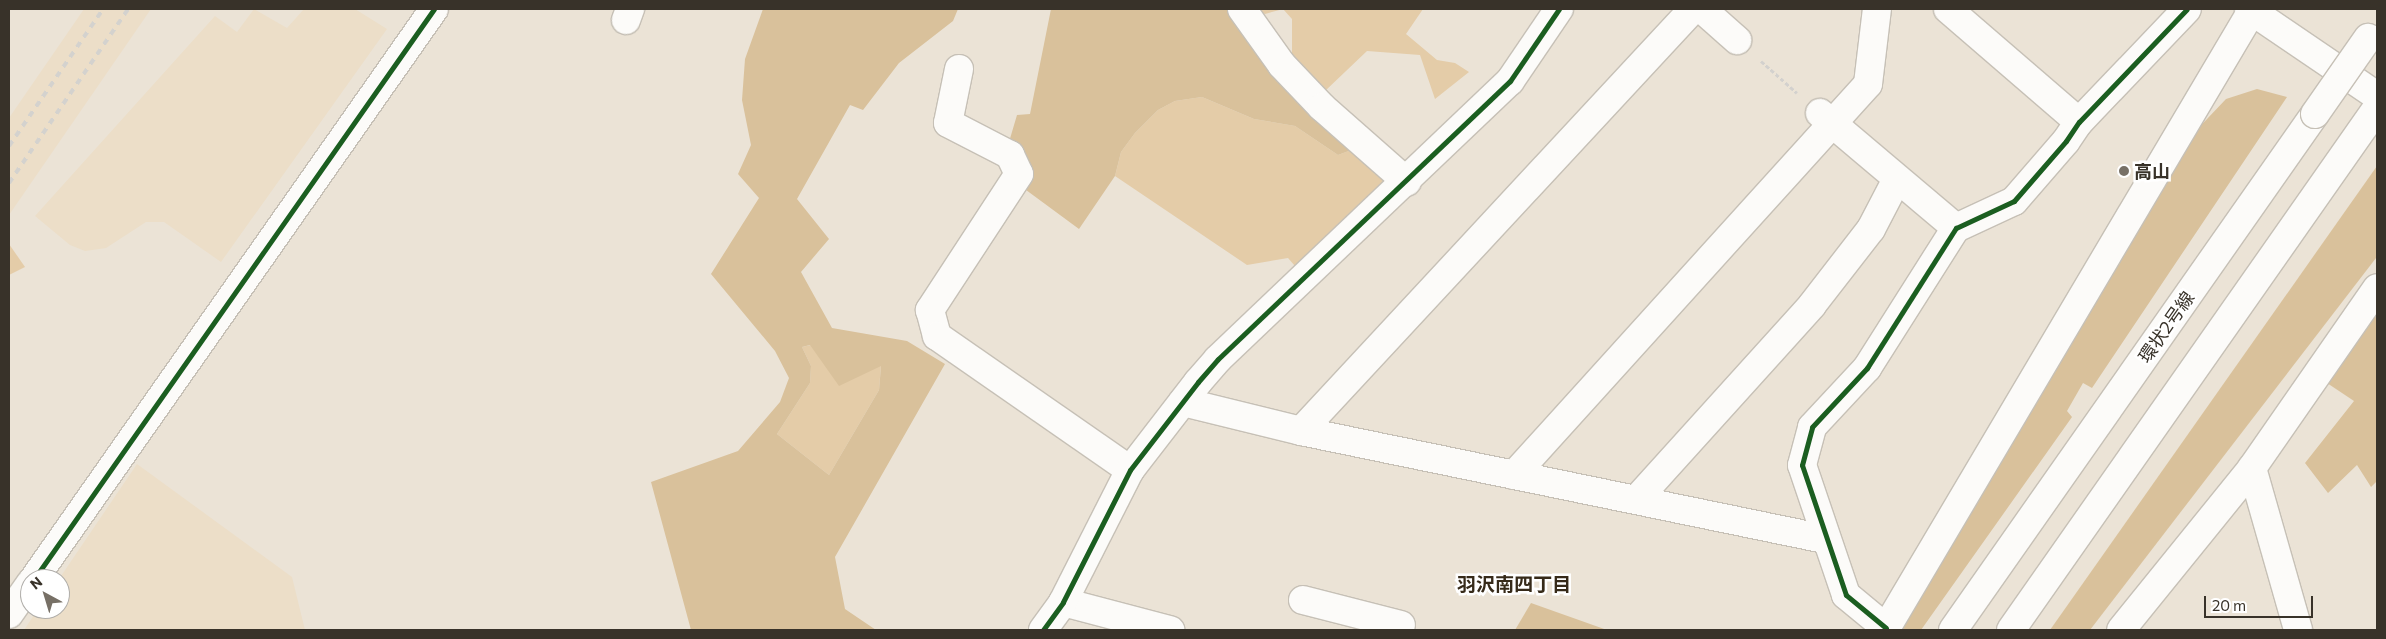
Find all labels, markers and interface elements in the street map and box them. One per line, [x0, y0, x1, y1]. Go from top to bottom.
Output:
place label: 高山 [2134, 160, 2170, 182]
marker: 高山 [2118, 165, 2130, 177]
street label: 環状2号線 [2134, 287, 2198, 367]
north arrow [20, 569, 70, 619]
text: N [26, 573, 45, 593]
district label: 羽沢南四丁目 [1457, 573, 1571, 595]
scale bar [2206, 586, 2315, 618]
text: 20 m [2212, 596, 2246, 614]

